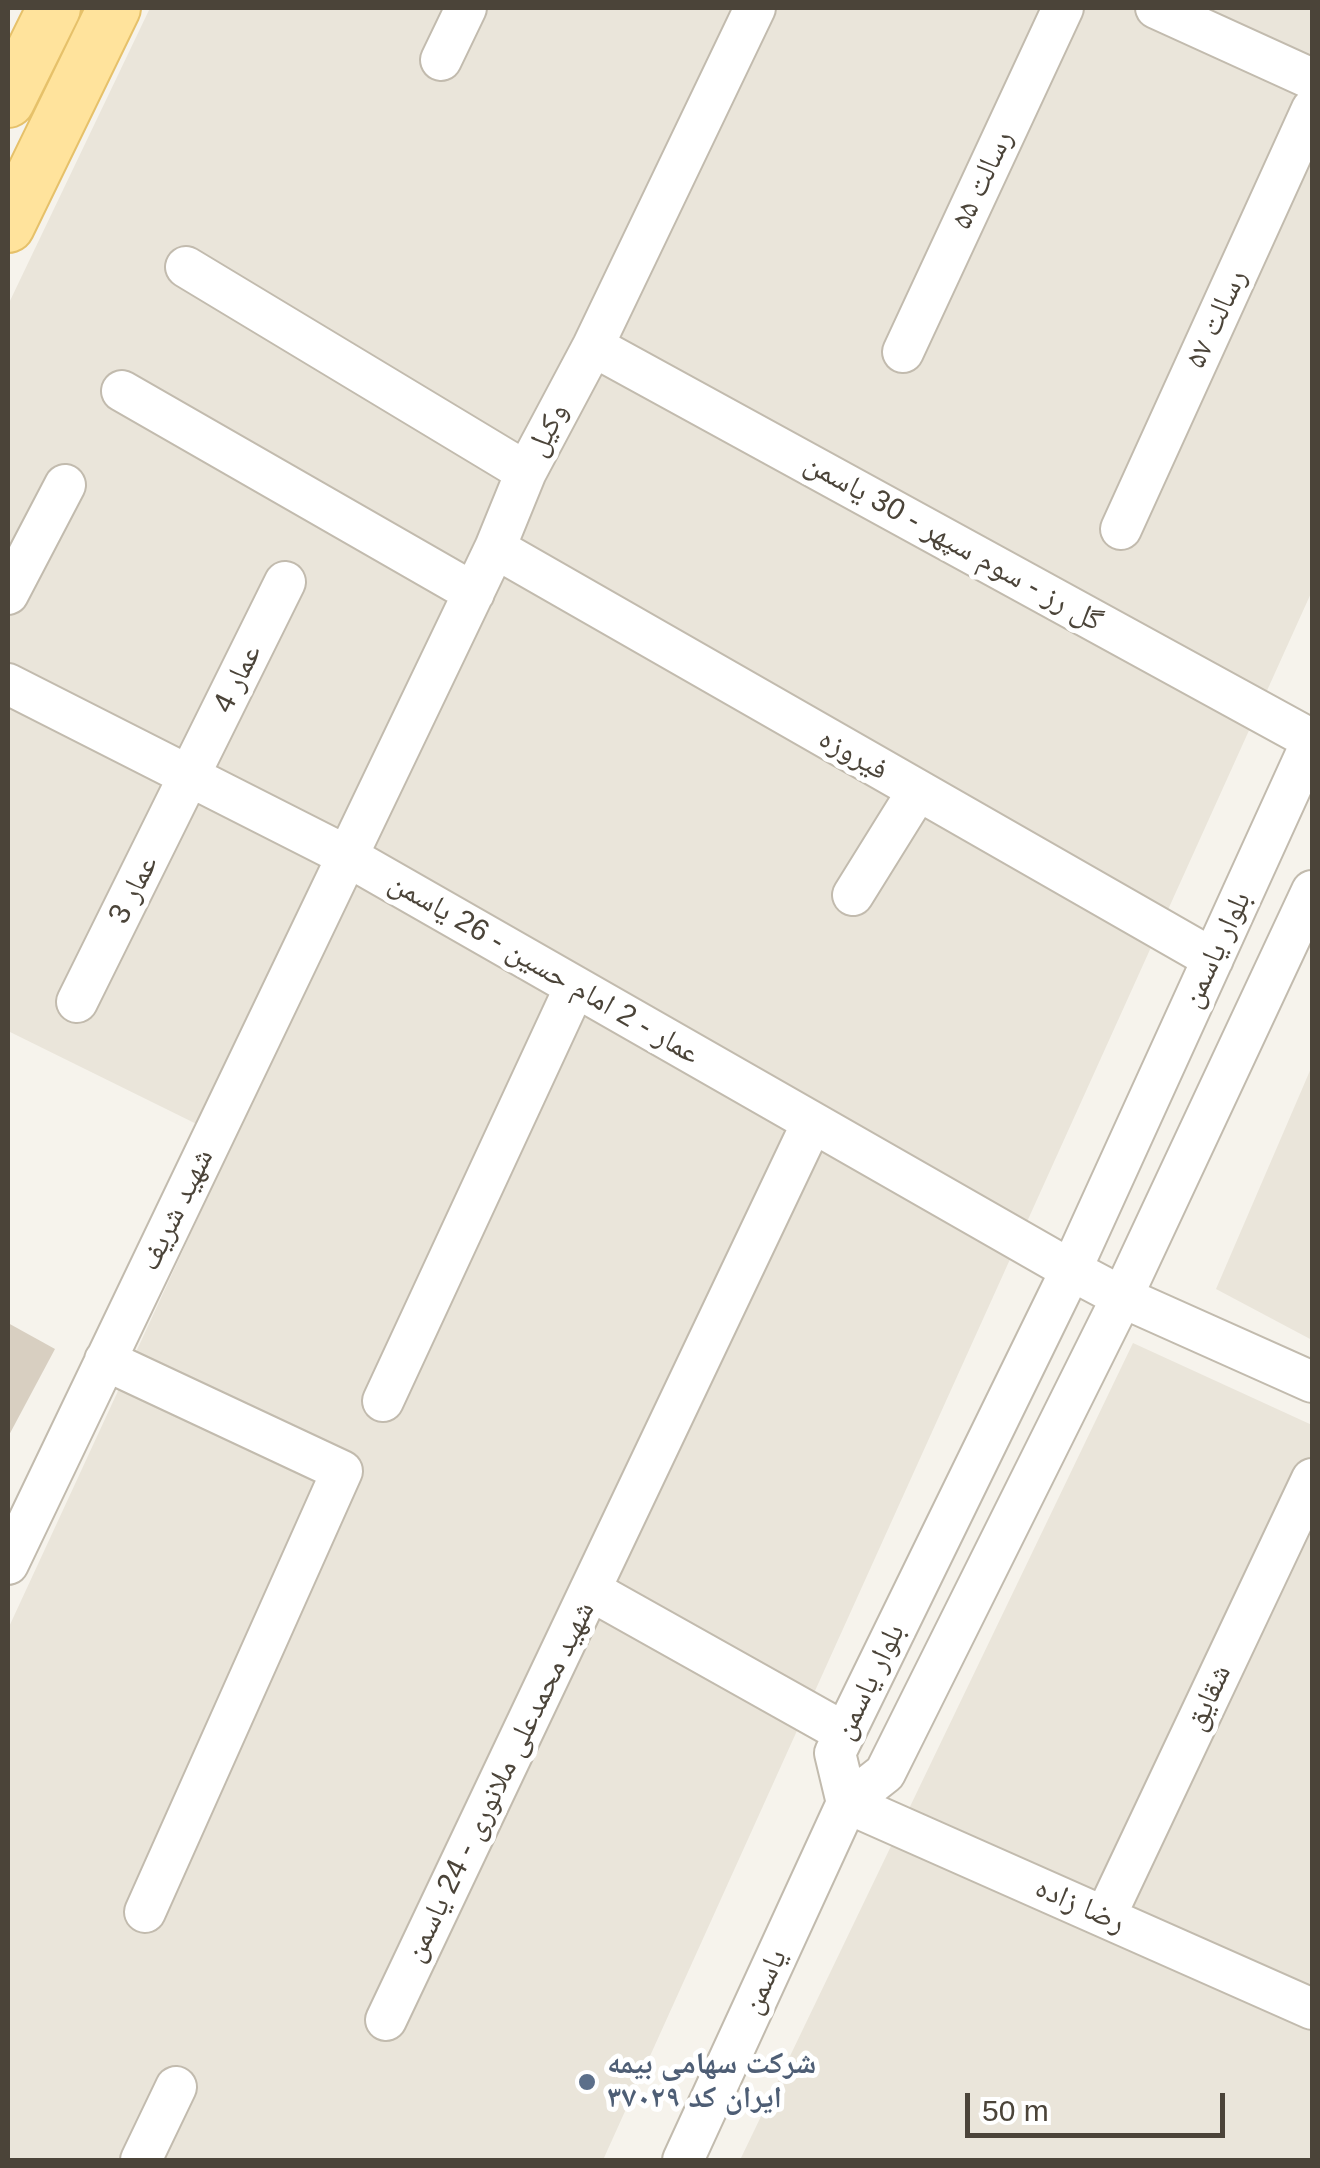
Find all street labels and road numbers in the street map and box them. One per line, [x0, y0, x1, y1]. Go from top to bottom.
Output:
street label: رسالت ۵۵ [944, 125, 1022, 235]
street label: رسالت ۵۷ [1178, 264, 1256, 374]
street label: وکیل [519, 397, 577, 463]
street label: گل رز - سوم سپهر - 30 یاسمن [798, 446, 1108, 640]
street label: عمار 4 [206, 639, 270, 719]
street label: فیروزه [812, 721, 894, 789]
street label: عمار 3 [102, 850, 166, 930]
street label: عمار - 2 امام حسین - 26 یاسمن [382, 865, 706, 1073]
street label: بلوار یاسمن [1174, 886, 1260, 1014]
street label: شهید شریف [132, 1143, 222, 1277]
street label: شهید محمدعلی ملانوری - 24 یاسمن [397, 1596, 603, 1968]
street label: بلوار یاسمن [827, 1618, 913, 1746]
street label: شقایق [1178, 1659, 1240, 1737]
street label: رضا زاده [1030, 1870, 1130, 1942]
street label: یاسمن [734, 1944, 796, 2020]

